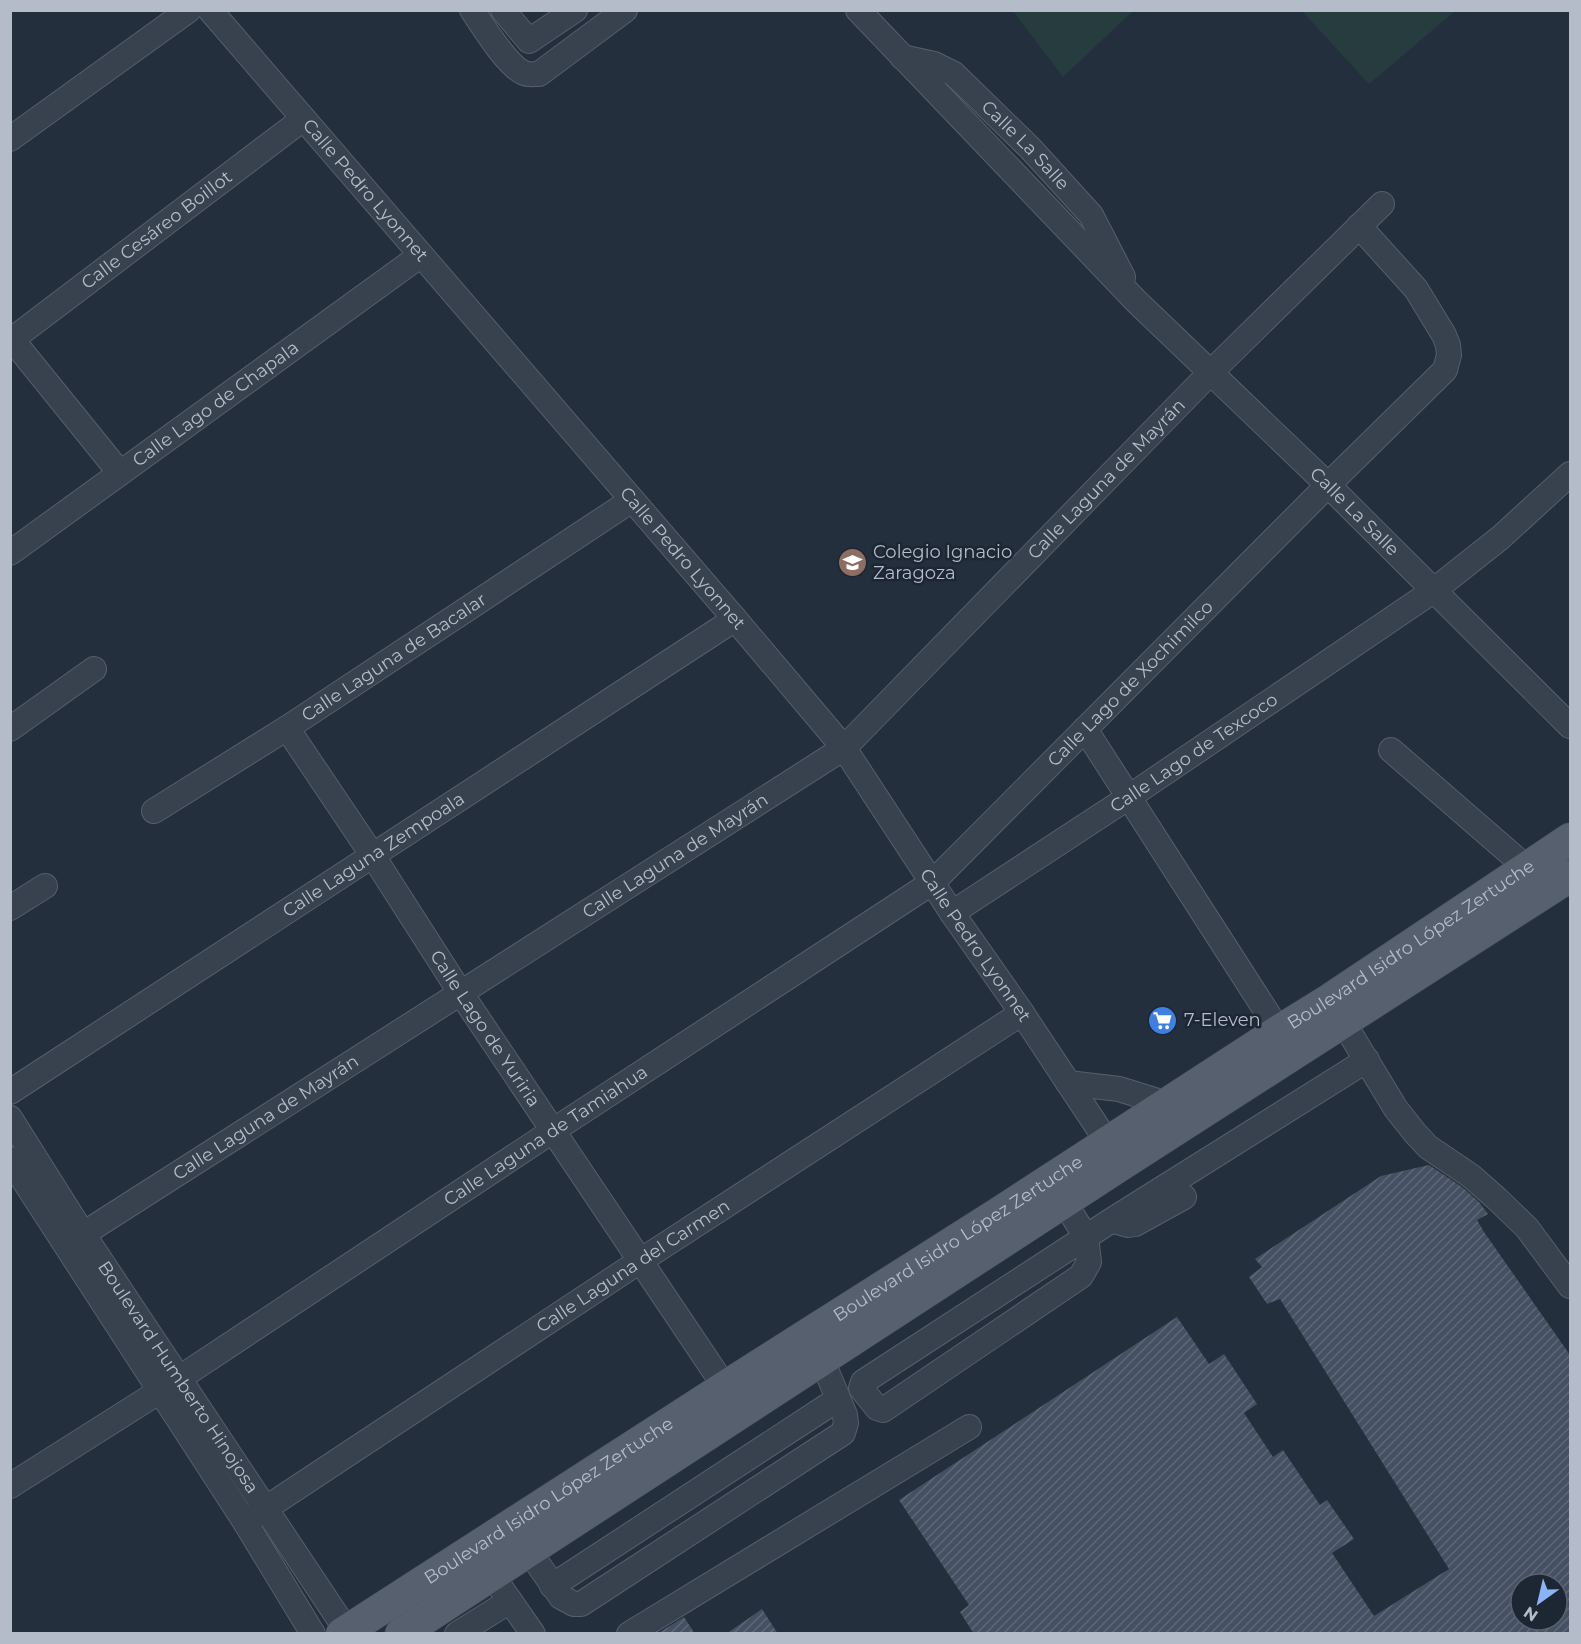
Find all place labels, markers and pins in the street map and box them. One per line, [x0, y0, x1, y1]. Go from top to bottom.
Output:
place label: Colegio Ignacio Zaragoza [873, 541, 1012, 584]
school or university icon: Colegio Ignacio Zaragoza [836, 546, 868, 578]
supermarket icon: 7-Eleven [1147, 1004, 1179, 1036]
place label: 7-Eleven [1184, 1009, 1261, 1031]

